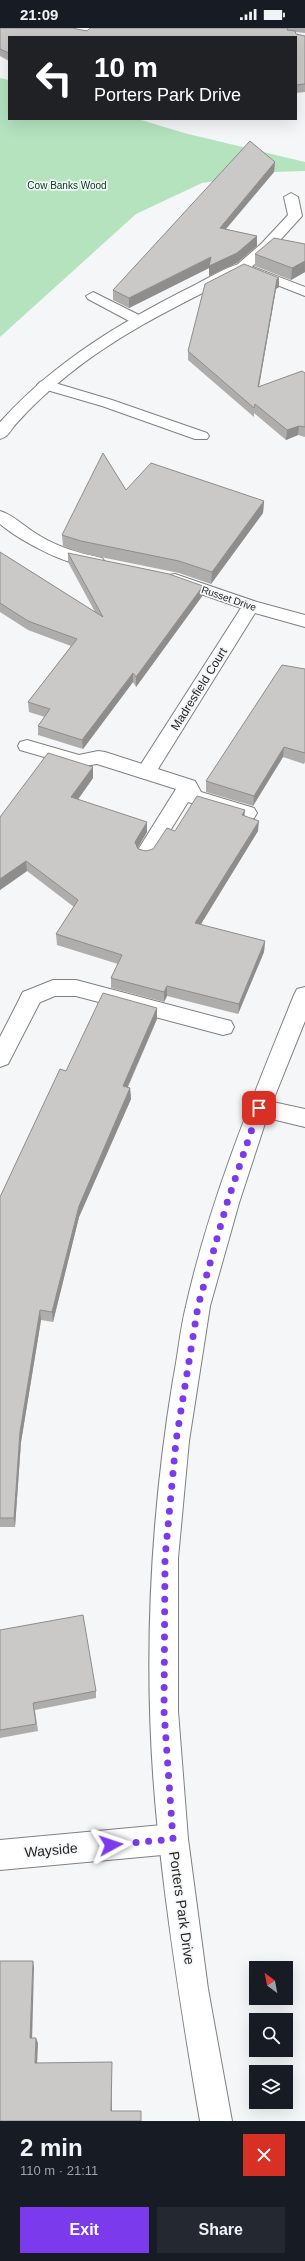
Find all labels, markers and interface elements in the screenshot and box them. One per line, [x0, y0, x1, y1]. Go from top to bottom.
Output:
text: 21:09 [20, 6, 58, 23]
icon: left [28, 52, 80, 104]
text: 10 m [94, 52, 158, 83]
text: Porters Park Drive [94, 85, 241, 105]
park label: Cow Banks Wood [27, 180, 107, 191]
street label: Russet Drive [200, 584, 258, 613]
street label: Madresfield Court [168, 645, 230, 733]
pin [242, 1091, 276, 1125]
icon: arrive [248, 1097, 270, 1119]
position arrow [90, 1824, 132, 1866]
street label: Wayside [24, 1840, 78, 1860]
street label: Porters Park Drive [166, 1850, 198, 1966]
north arrow [249, 1961, 293, 2005]
map controls [249, 1961, 293, 2109]
button: search [249, 2013, 293, 2057]
button: layers [249, 2065, 293, 2109]
text: 2 min [20, 2134, 83, 2161]
button: close [243, 2134, 285, 2176]
text: 110 m · 21:11 [20, 2163, 98, 2178]
button: Exit [20, 2207, 149, 2253]
button: Share [157, 2207, 285, 2253]

